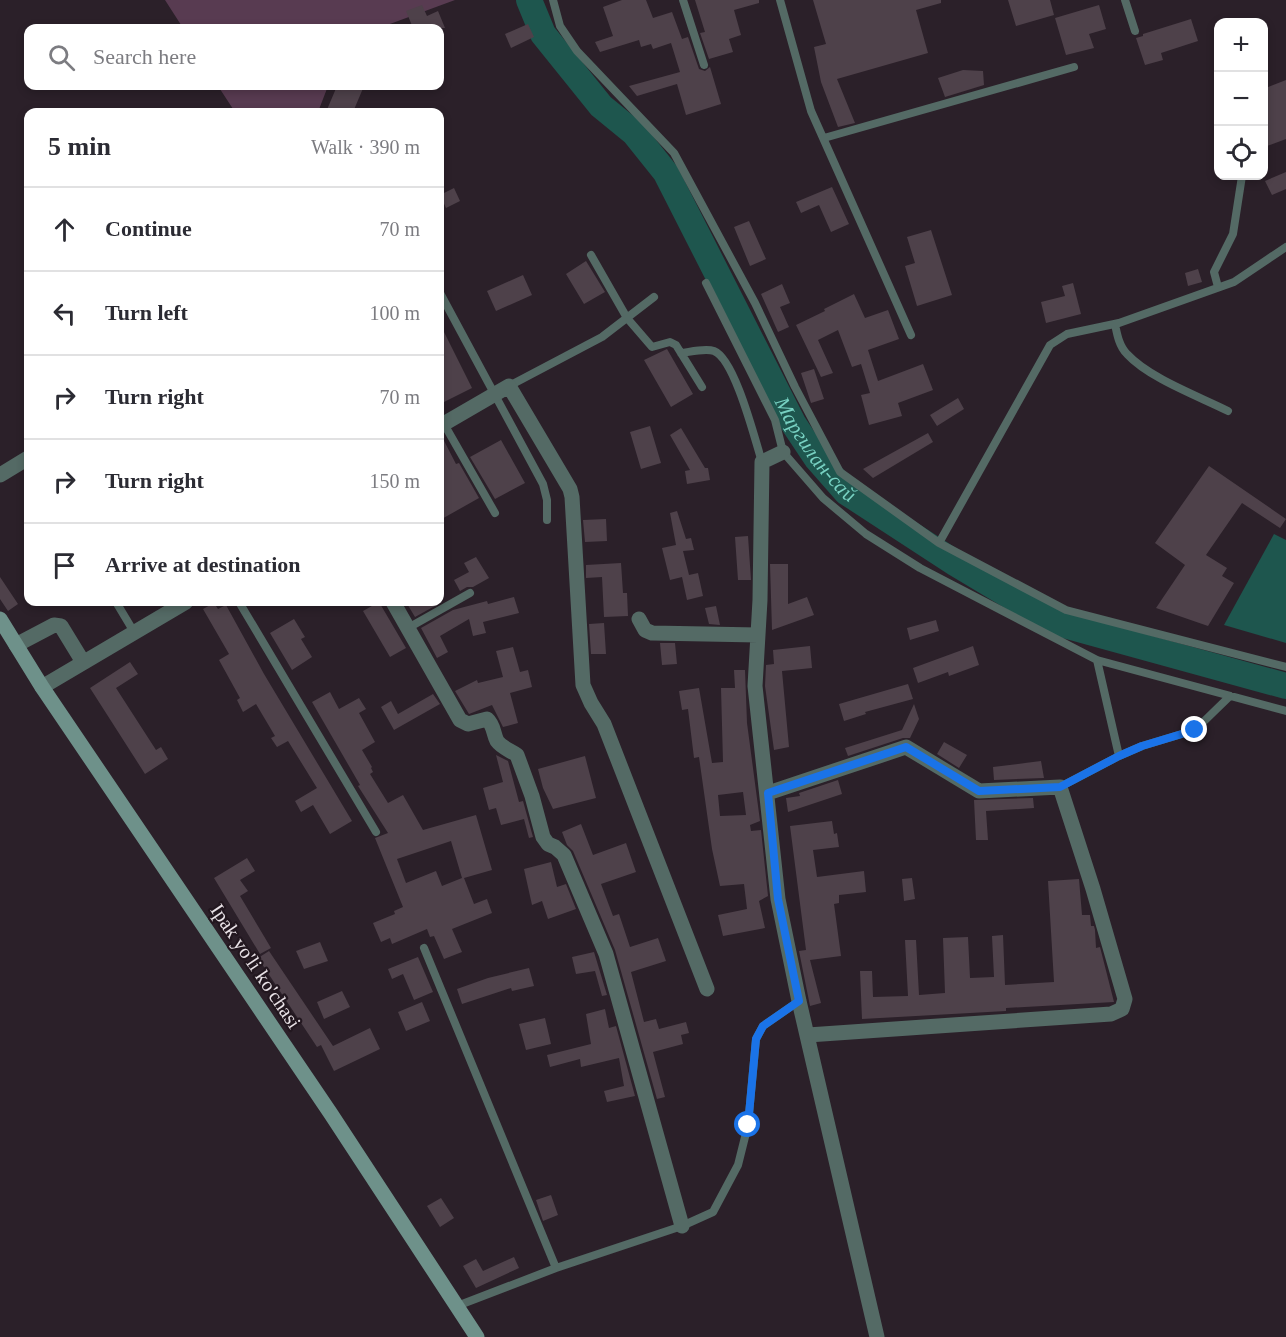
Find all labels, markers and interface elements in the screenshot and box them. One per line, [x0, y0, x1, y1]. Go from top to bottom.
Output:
map controls [1214, 18, 1268, 180]
button: + [1214, 18, 1268, 72]
search box [24, 24, 444, 90]
icon: search [45, 41, 78, 74]
text: Search here [93, 44, 196, 69]
button: − [1214, 72, 1268, 126]
button: locate [1214, 126, 1268, 180]
text: 5 min [48, 132, 111, 161]
text: Walk · 390 m [311, 136, 420, 158]
icon: ahead [48, 213, 81, 246]
text: Continue [105, 216, 192, 241]
text: 70 m [379, 218, 420, 240]
icon: left [48, 297, 81, 330]
text: Turn left [105, 300, 188, 325]
text: 100 m [369, 302, 420, 324]
icon: right [48, 381, 81, 414]
text: Turn right [105, 384, 204, 409]
text: 70 m [379, 386, 420, 408]
water label: Маргилан-сай [769, 392, 861, 507]
icon: right [48, 465, 81, 498]
text: Turn right [105, 468, 204, 493]
text: 150 m [369, 470, 420, 492]
icon: arrive [48, 549, 81, 582]
text: Arrive at destination [105, 552, 301, 577]
route end [1181, 716, 1207, 742]
street label: Ipak yo'li ko'chasi [206, 900, 306, 1033]
route start [734, 1111, 760, 1137]

